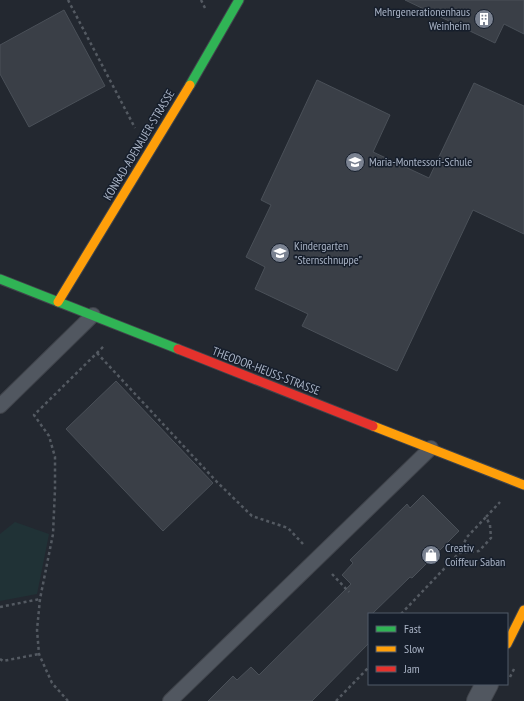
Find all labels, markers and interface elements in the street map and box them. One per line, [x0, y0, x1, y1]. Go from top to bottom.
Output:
place label: Mehrgenerationenhaus Weinheim [374, 4, 470, 33]
building icon: Mehrgenerationenhaus Weinheim [473, 8, 495, 30]
street label: KONRAD-ADENAUER-STRASSE [100, 87, 178, 203]
school or university icon: Maria-Montessori-Schule [344, 151, 366, 173]
place label: Maria-Montessori-Schule [369, 154, 472, 169]
place label: Kindergarten "Sternschnuppe" [294, 238, 362, 267]
school or university icon: Kindergarten "Sternschnuppe" [269, 242, 291, 264]
street label: THEODOR-HEUSS-STRASSE [210, 343, 322, 398]
place label: Creativ Coiffeur Saban [445, 540, 505, 569]
shop icon: Creativ Coiffeur Saban [420, 544, 442, 566]
legend [368, 613, 508, 685]
text: Fast [404, 621, 422, 636]
text: Slow [404, 641, 425, 656]
text: Jam [403, 661, 420, 676]

